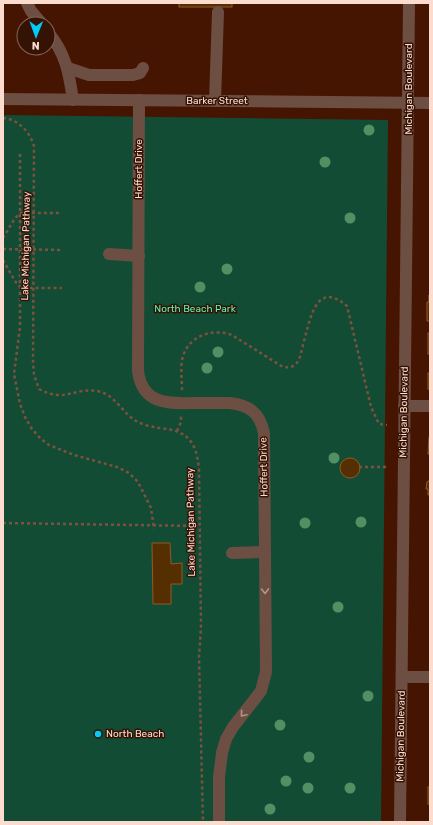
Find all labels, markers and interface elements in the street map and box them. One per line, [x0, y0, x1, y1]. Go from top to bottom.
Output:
north arrow [16, 16, 56, 56]
text: N [32, 39, 40, 52]
street label: Michigan Boulevard [403, 43, 415, 135]
street label: Barker Street [186, 95, 248, 107]
street label: Hoffert Drive [133, 139, 145, 199]
street label: Lake Michigan Pathway [19, 191, 33, 301]
park label: North Beach Park [154, 303, 237, 315]
street label: Michigan Boulevard [397, 366, 411, 458]
street label: Hoffert Drive [257, 437, 271, 497]
street label: Lake Michigan Pathway [184, 467, 198, 577]
one-way arrow [261, 588, 269, 594]
street label: Michigan Boulevard [394, 690, 408, 782]
one-way arrow [240, 710, 247, 717]
place label: North Beach [106, 728, 164, 740]
marker: North Beach [93, 729, 103, 739]

